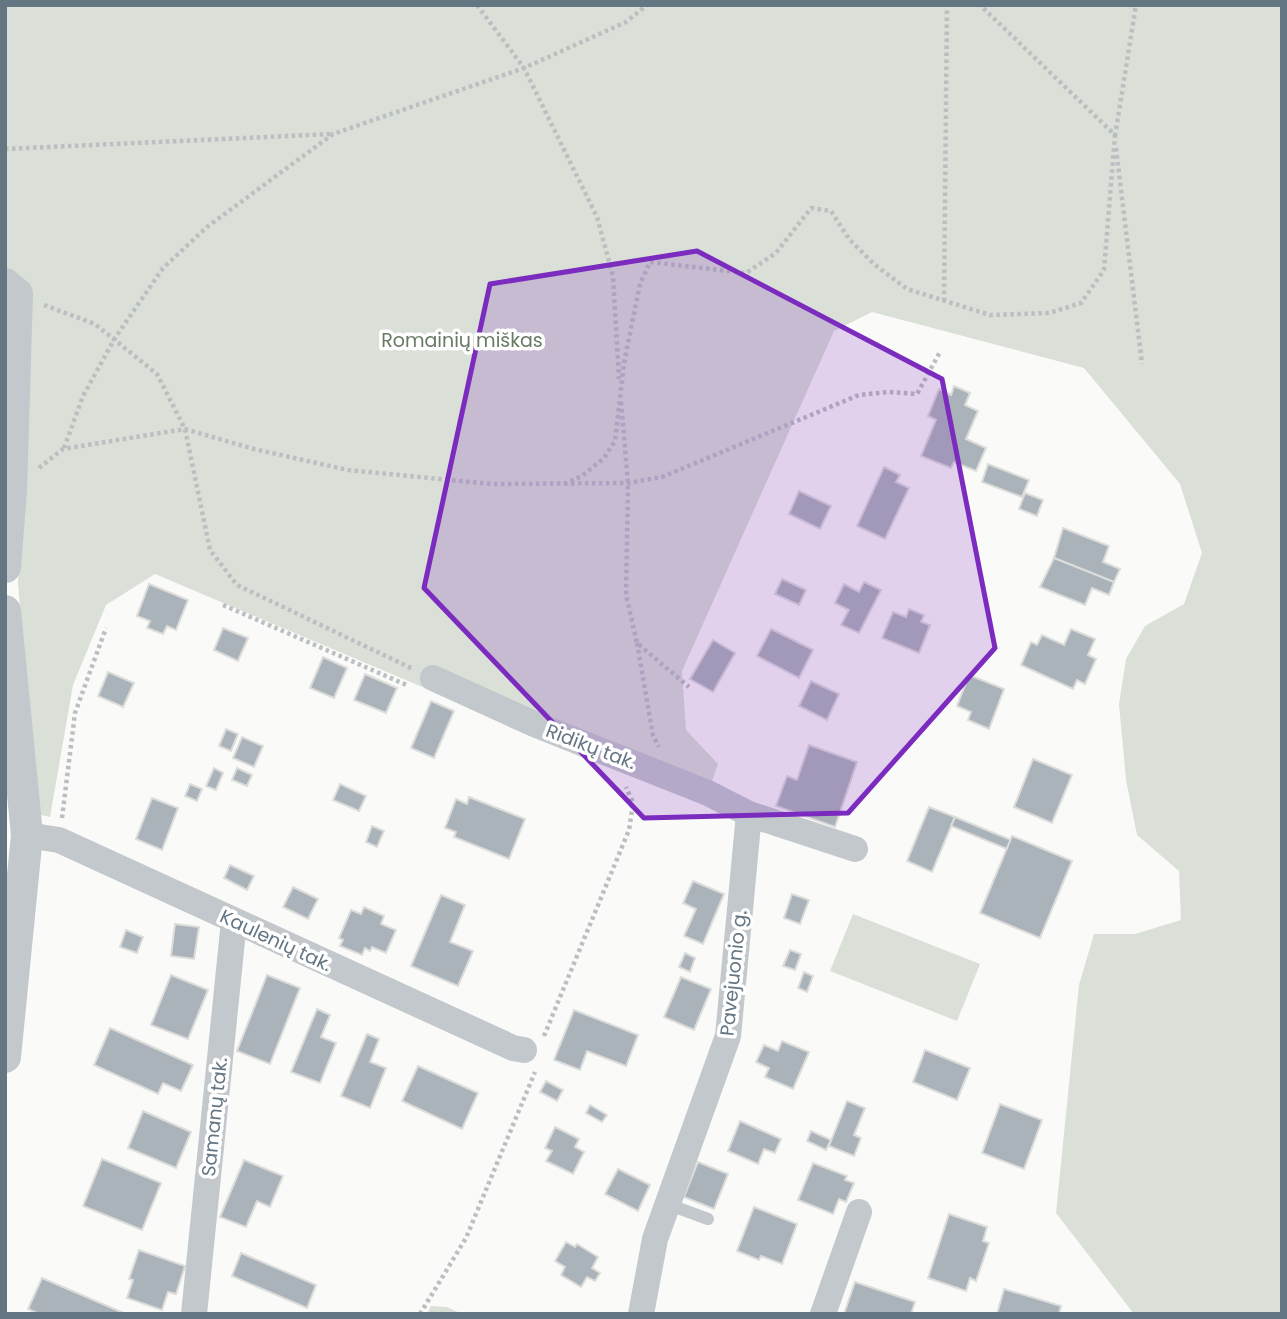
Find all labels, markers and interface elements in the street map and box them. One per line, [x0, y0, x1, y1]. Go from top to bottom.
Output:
park label: Romainių miškas [381, 327, 543, 354]
street label: Ridikų tak. [542, 717, 640, 776]
street label: Kaulenių tak. [215, 903, 336, 978]
street label: Pavejuonio g. [713, 909, 754, 1037]
street label: Samanų tak. [195, 1056, 234, 1178]

